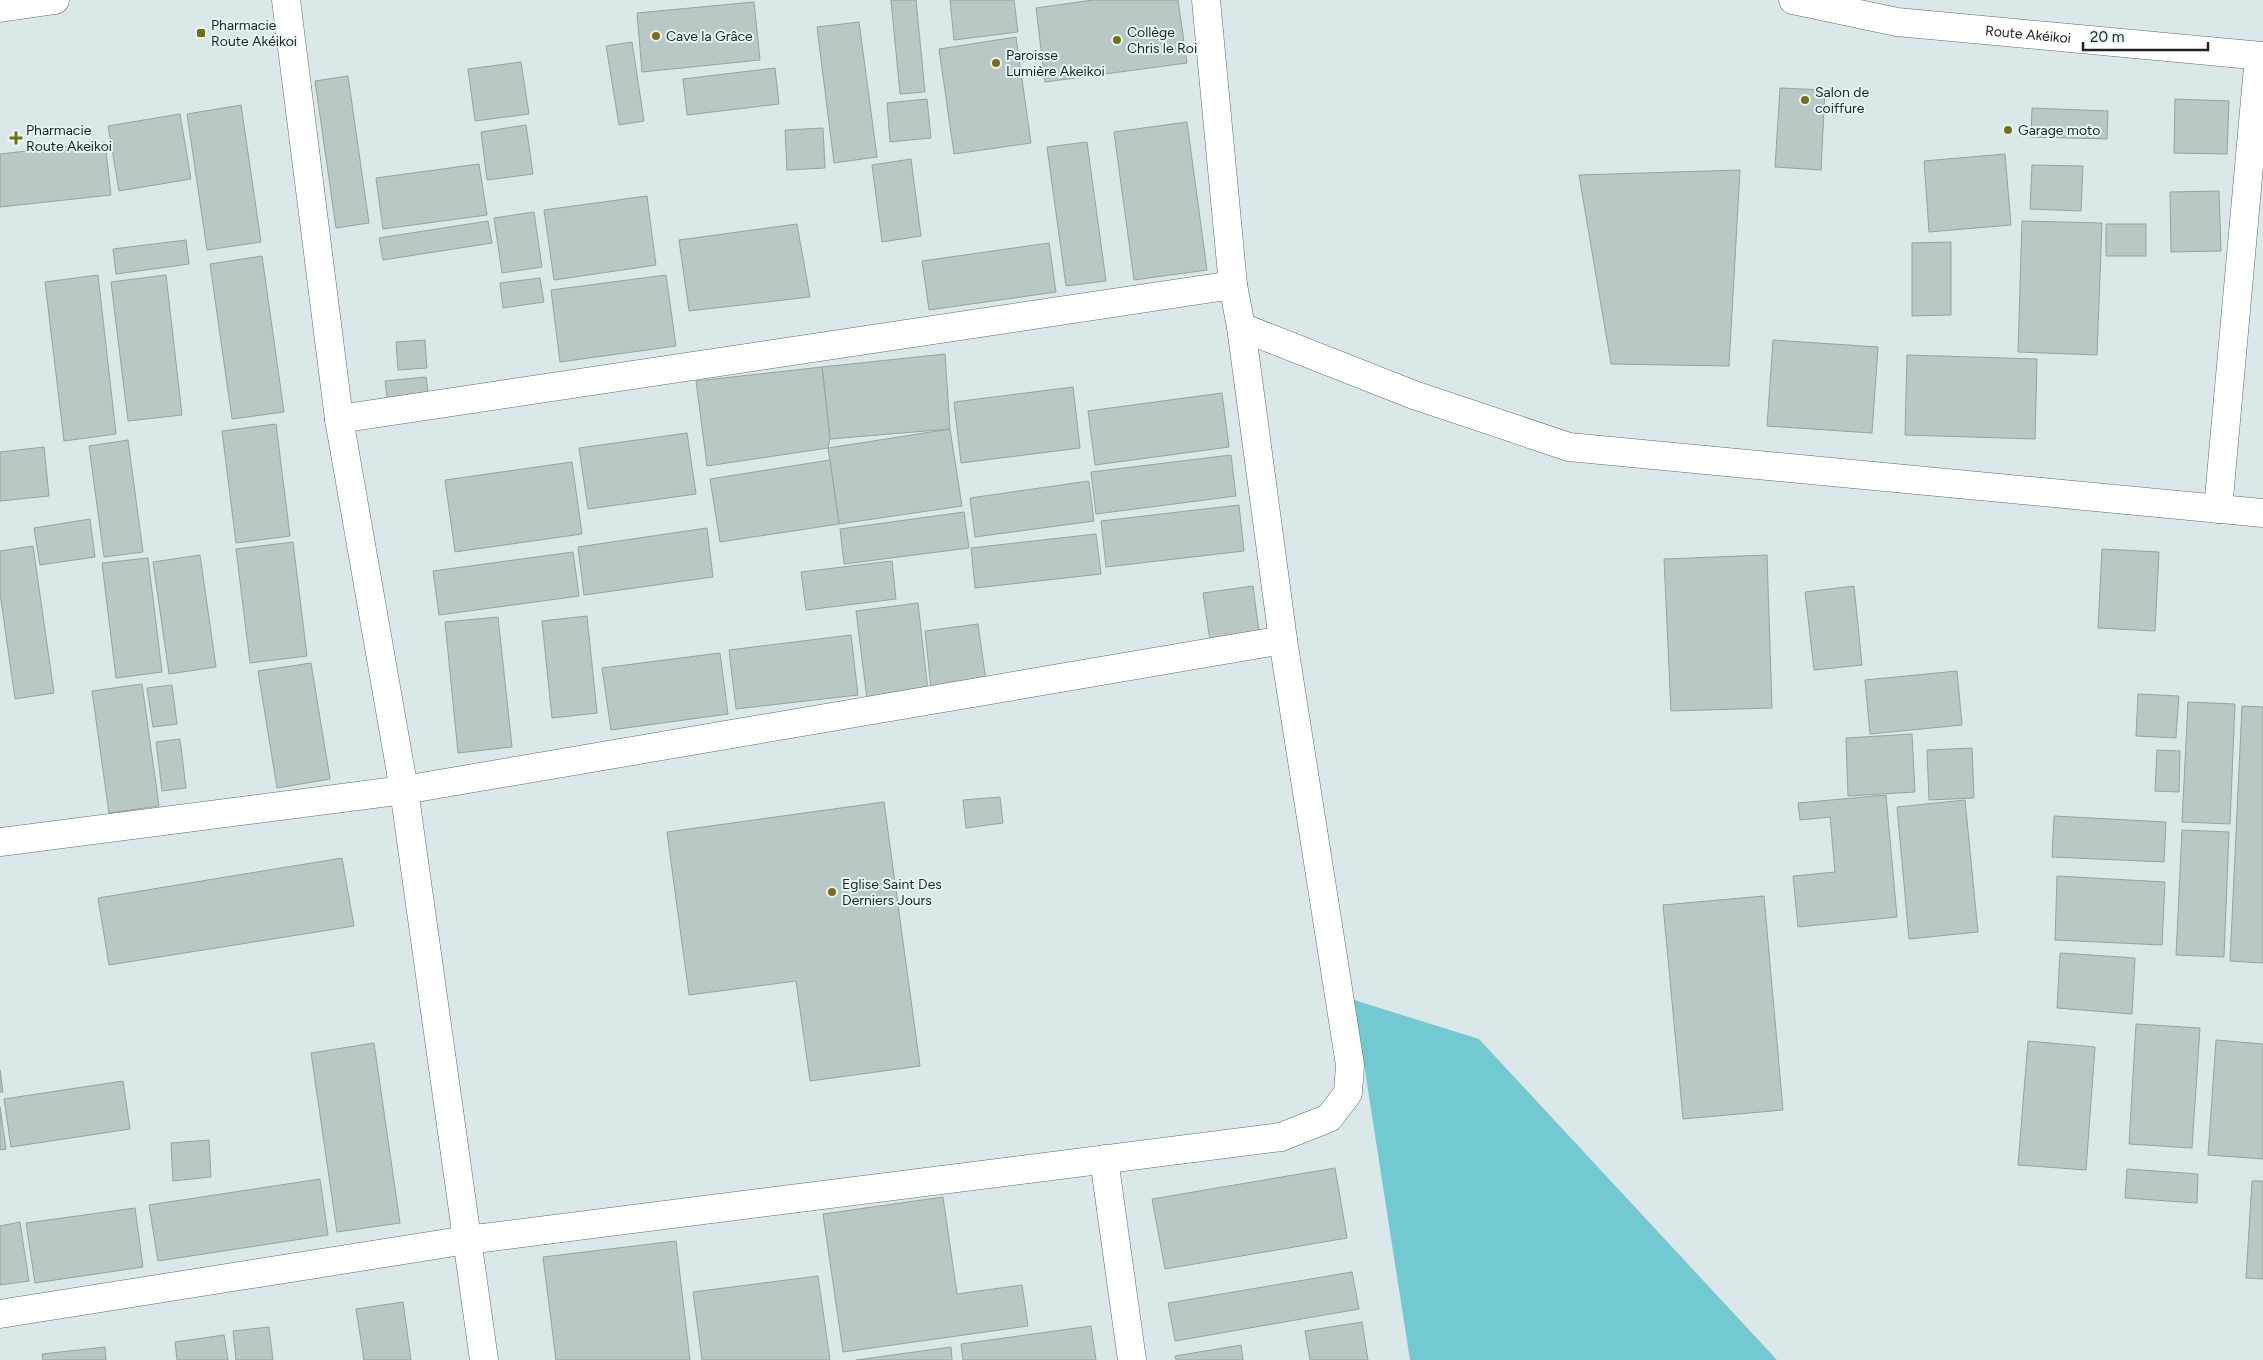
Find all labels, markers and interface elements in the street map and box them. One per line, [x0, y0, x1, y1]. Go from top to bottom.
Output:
place label: Pharmacie Route Akéikoi [211, 17, 297, 50]
scale bar [2083, 20, 2208, 52]
street label: Route Akéikoi [1984, 22, 2072, 47]
place label: Collège Chris le Roi [1127, 24, 1197, 57]
marker: Pharmacie Route Akéikoi [195, 27, 207, 39]
place label: Cave la Grâce [666, 28, 753, 45]
text: 20 m [2090, 28, 2124, 46]
marker: Cave la Grâce [650, 30, 662, 42]
marker: Collège Chris le Roi [1111, 34, 1123, 46]
place label: Paroisse Lumière Akeikoi [1006, 47, 1105, 80]
marker: Paroisse Lumière Akeikoi [990, 57, 1002, 69]
place label: Salon de coiffure [1815, 84, 1869, 117]
marker: Salon de coiffure [1799, 94, 1811, 106]
place label: Pharmacie Route Akeikoi [26, 122, 112, 155]
place label: Garage moto [2018, 122, 2100, 139]
marker: Garage moto [2002, 124, 2014, 136]
marker: Pharmacie Route Akeikoi [10, 132, 22, 144]
place label: Eglise Saint Des Derniers Jours [842, 876, 942, 909]
marker: Eglise Saint Des Derniers Jours [826, 886, 838, 898]

